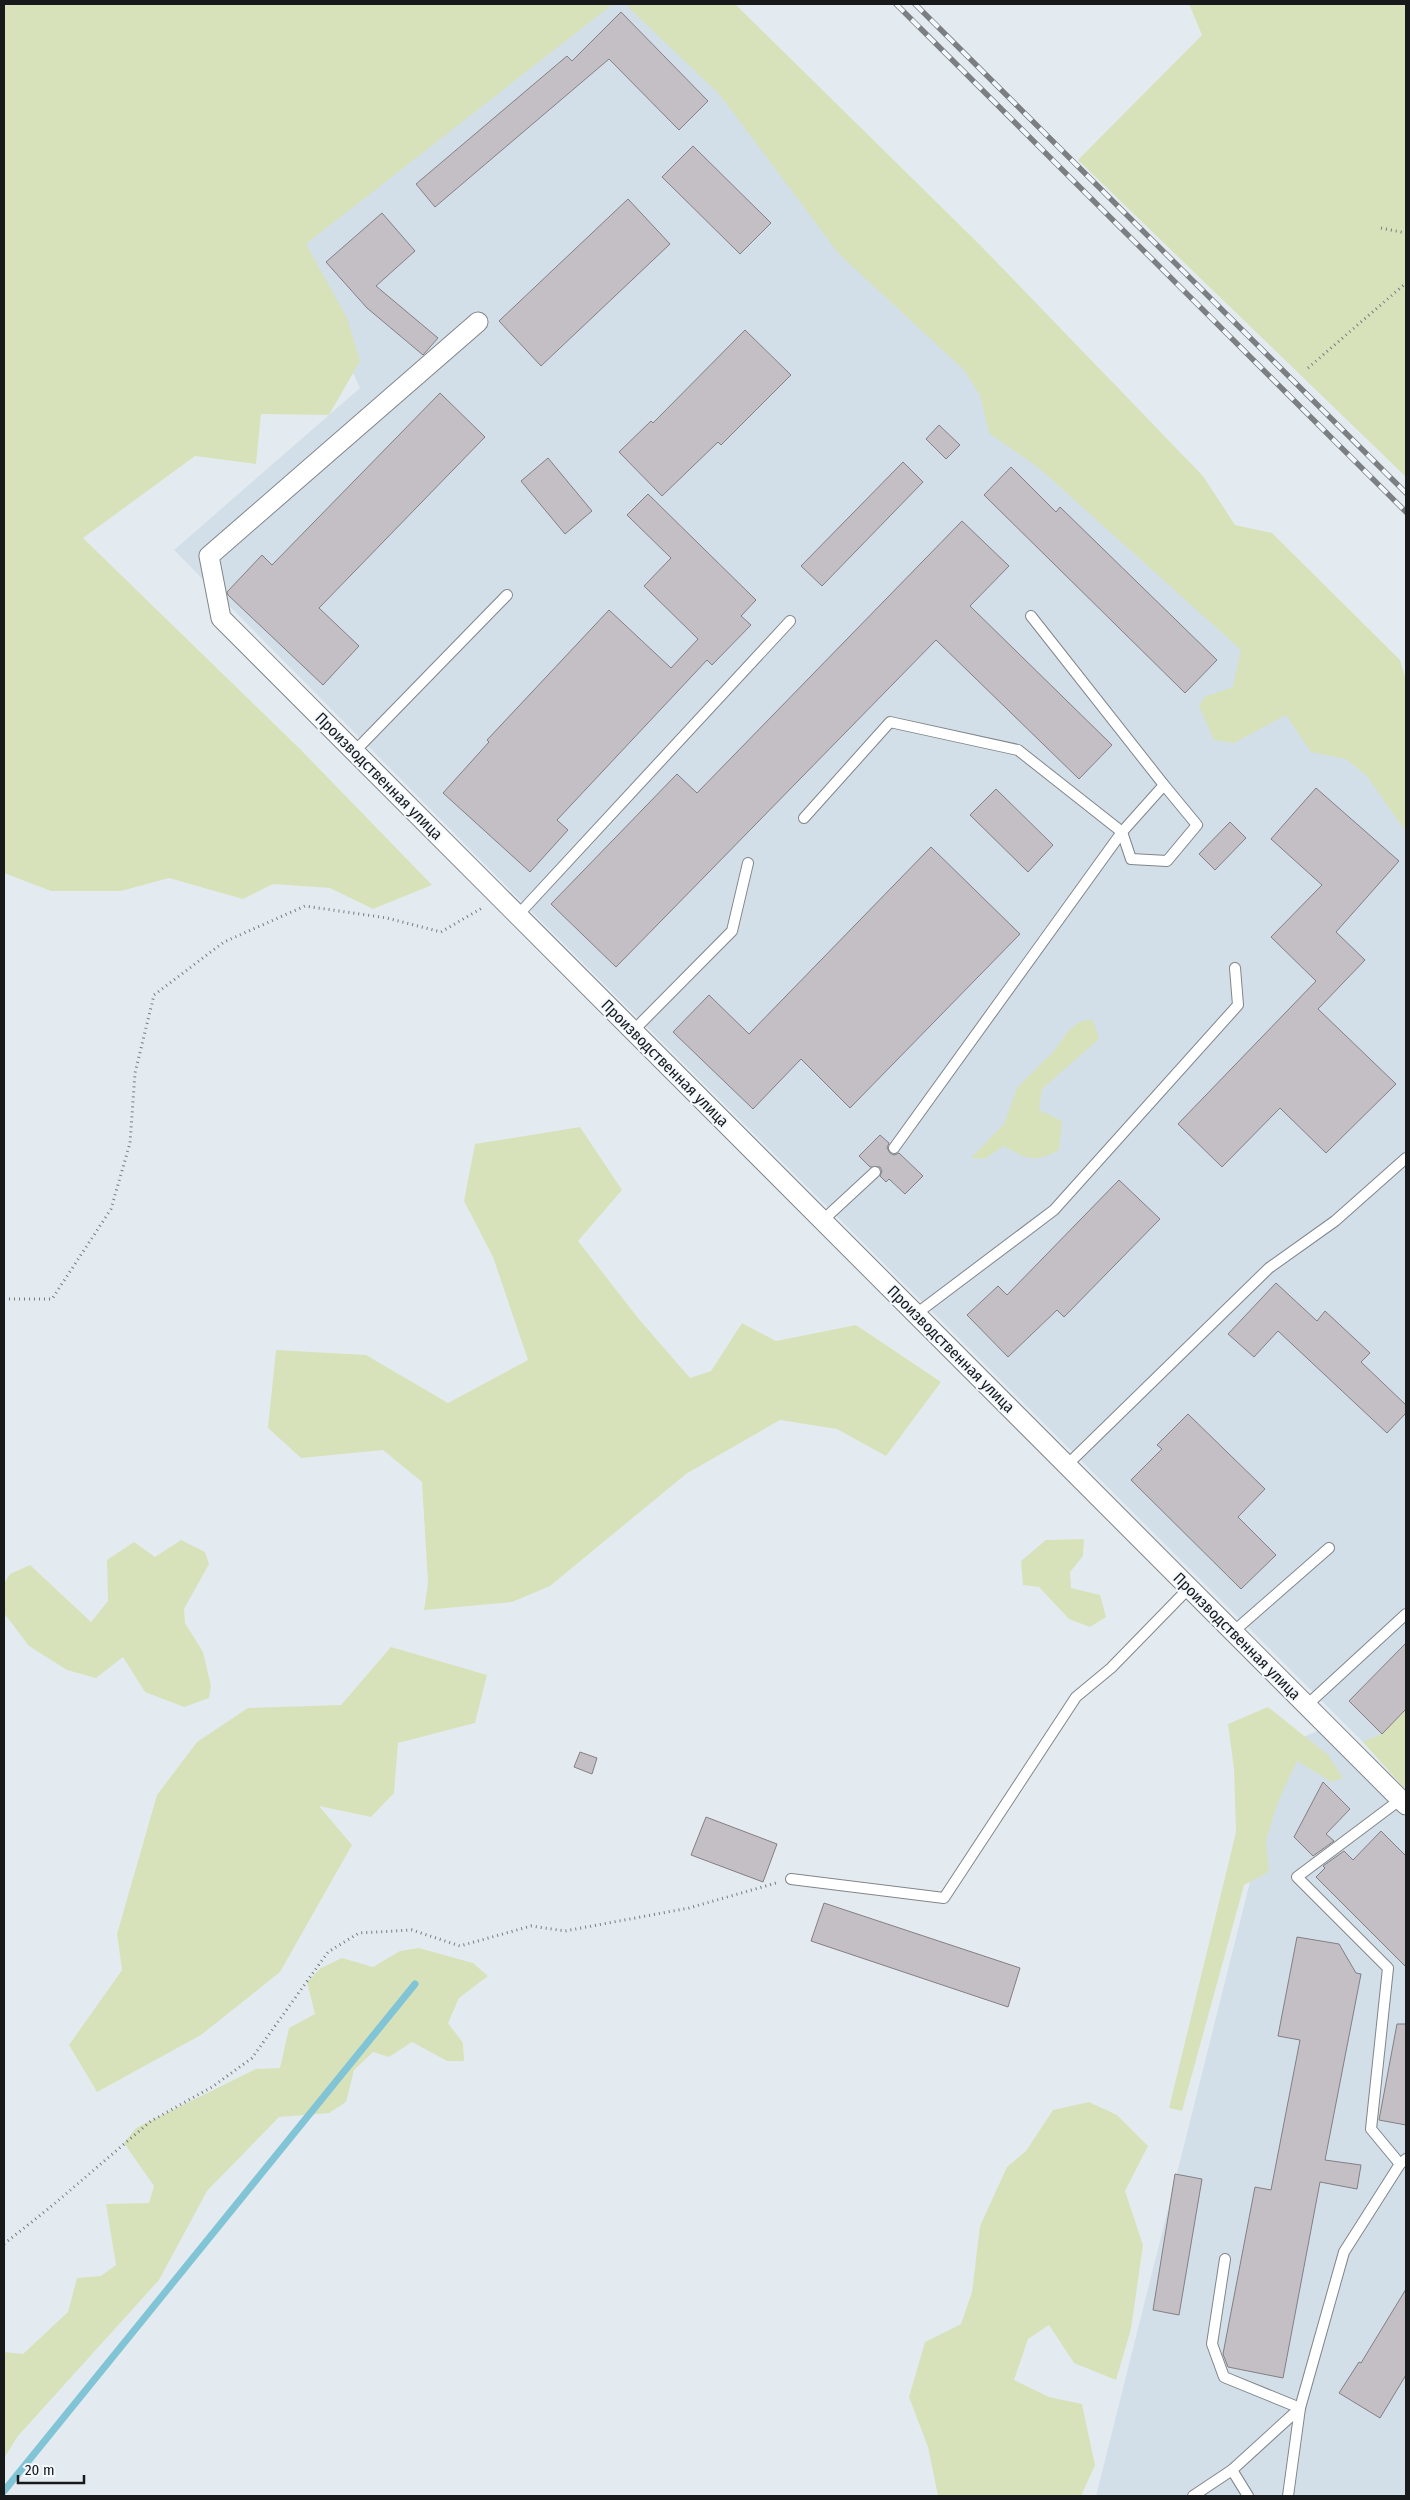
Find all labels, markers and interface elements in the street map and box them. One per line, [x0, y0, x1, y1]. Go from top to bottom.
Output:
street label: Производственная улица [311, 708, 447, 844]
street label: Производственная улица [597, 995, 733, 1131]
street label: Производственная улица [883, 1281, 1019, 1417]
street label: Производственная улица [1169, 1568, 1305, 1704]
scale bar [18, 2452, 84, 2484]
text: 20 m [25, 2461, 55, 2479]

